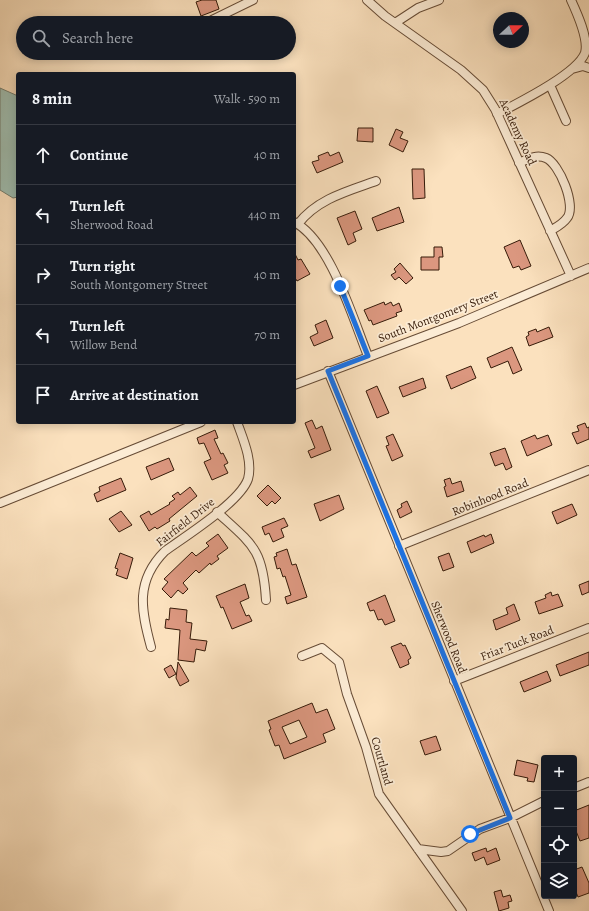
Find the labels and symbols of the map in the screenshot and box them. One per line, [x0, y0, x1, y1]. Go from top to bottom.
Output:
north arrow [493, 12, 529, 48]
street label: Academy Road [495, 95, 541, 168]
route end [331, 277, 349, 295]
street label: South Montgomery Street [376, 286, 500, 346]
street label: Robinhood Road [449, 474, 531, 520]
street label: Fairfield Drive [152, 494, 218, 550]
street label: Sherwood Road [427, 598, 471, 676]
street label: Friar Tuck Road [478, 621, 557, 664]
street label: Courtland [367, 735, 397, 788]
route start [461, 825, 479, 843]

